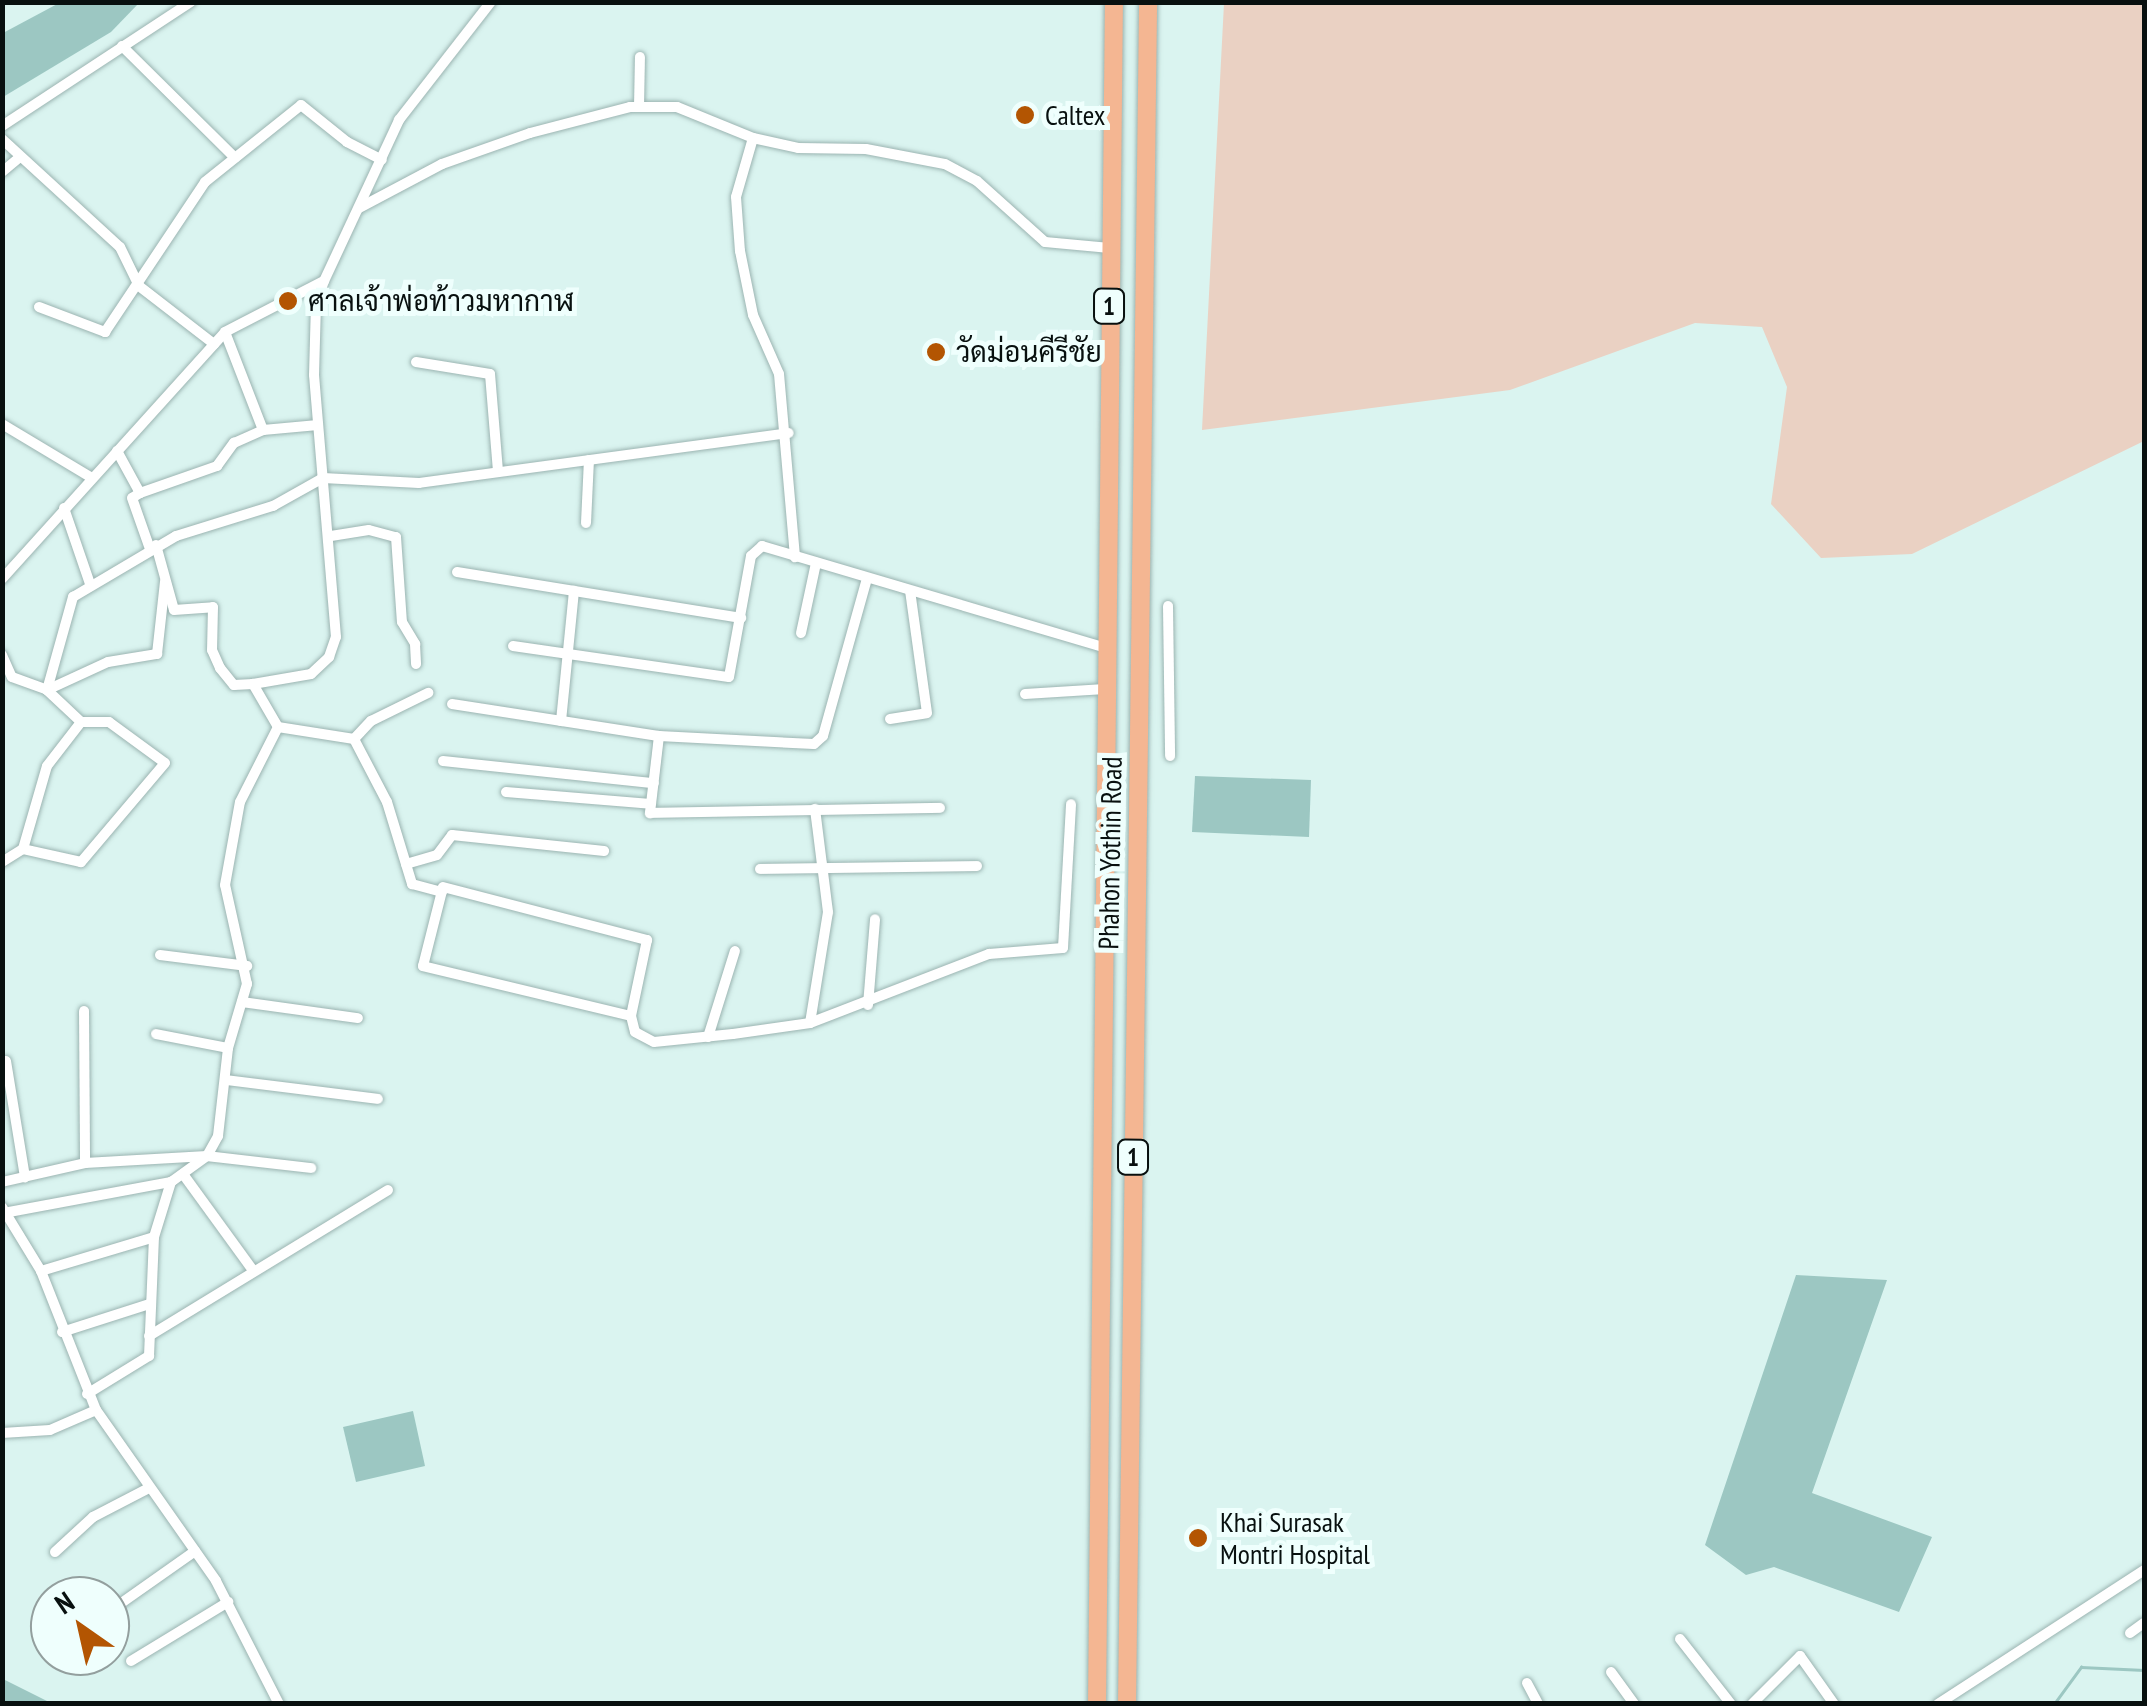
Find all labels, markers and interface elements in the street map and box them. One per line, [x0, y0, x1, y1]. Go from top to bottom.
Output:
place label: Caltex [1045, 98, 1105, 132]
marker: Caltex [1014, 104, 1036, 126]
place label: ศาลเจ้าพ่อท้าวมหากาฬ [308, 284, 574, 318]
road number: 1 [1092, 286, 1126, 326]
marker: ศาลเจ้าพ่อท้าวมหากาฬ [277, 290, 299, 312]
place label: วัดม่อนคีรีชัย [956, 335, 1102, 369]
marker: วัดม่อนคีรีชัย [925, 341, 947, 363]
street label: Phahon Yothin Road [1092, 756, 1128, 950]
road number: 1 [1116, 1137, 1150, 1177]
place label: Khai Surasak Montri Hospital [1220, 1505, 1370, 1571]
marker: Khai Surasak Montri Hospital [1185, 1525, 1211, 1551]
north arrow [30, 1576, 130, 1676]
text: N [47, 1583, 81, 1622]

